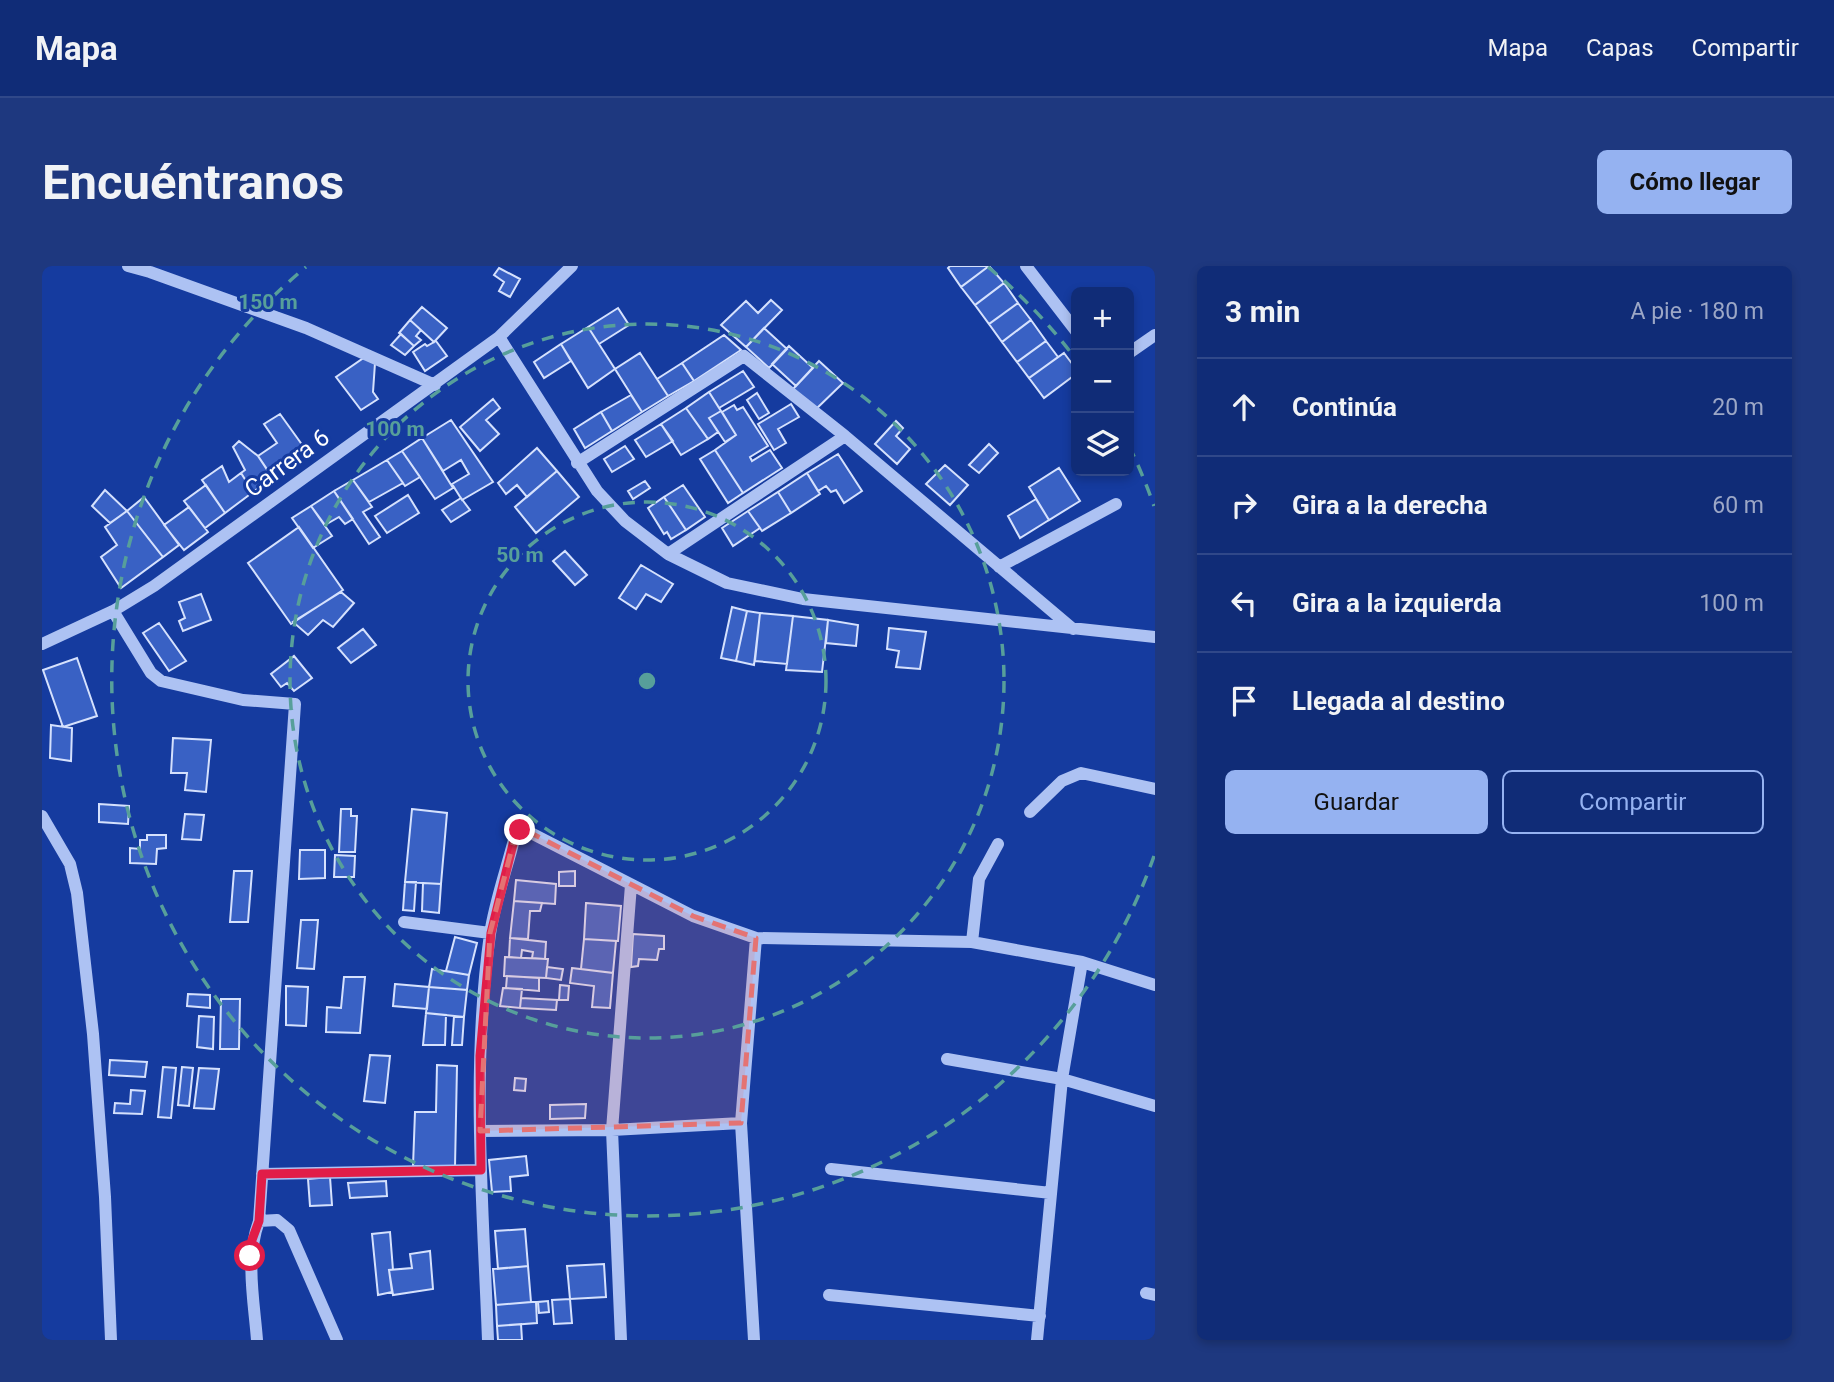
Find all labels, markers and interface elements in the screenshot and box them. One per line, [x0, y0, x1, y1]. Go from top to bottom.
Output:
text: Mapa [35, 29, 118, 68]
text: Mapa [1487, 34, 1548, 62]
text: Capas [1586, 34, 1654, 62]
text: Compartir [1692, 34, 1799, 62]
button: Cómo llegar [1597, 150, 1792, 214]
text: Encuéntranos [42, 154, 344, 211]
map controls [1071, 287, 1134, 476]
button: + [1071, 287, 1134, 350]
text: 150 m [238, 290, 298, 314]
text: 3 min [1225, 294, 1300, 329]
text: A pie · 180 m [1631, 298, 1764, 325]
button: − [1071, 350, 1134, 413]
icon: ahead [1225, 388, 1263, 426]
text: Continúa [1292, 392, 1397, 422]
text: 20 m [1712, 394, 1764, 421]
button: layers [1071, 413, 1134, 476]
text: 100 m [365, 417, 425, 441]
street label: Carrera 6 [239, 423, 335, 503]
icon: right [1225, 486, 1263, 524]
text: Gira a la derecha [1292, 490, 1488, 520]
text: 60 m [1712, 492, 1764, 519]
text: 50 m [496, 543, 544, 567]
icon: left [1225, 584, 1263, 622]
text: Gira a la izquierda [1292, 588, 1502, 618]
text: 100 m [1699, 590, 1764, 617]
centre of rings [635, 669, 659, 693]
icon: arrive [1225, 682, 1263, 720]
text: Llegada al destino [1292, 686, 1505, 716]
button: Guardar [1225, 770, 1488, 834]
button: Compartir [1502, 770, 1764, 834]
route end [504, 814, 535, 845]
route start [234, 1240, 265, 1271]

